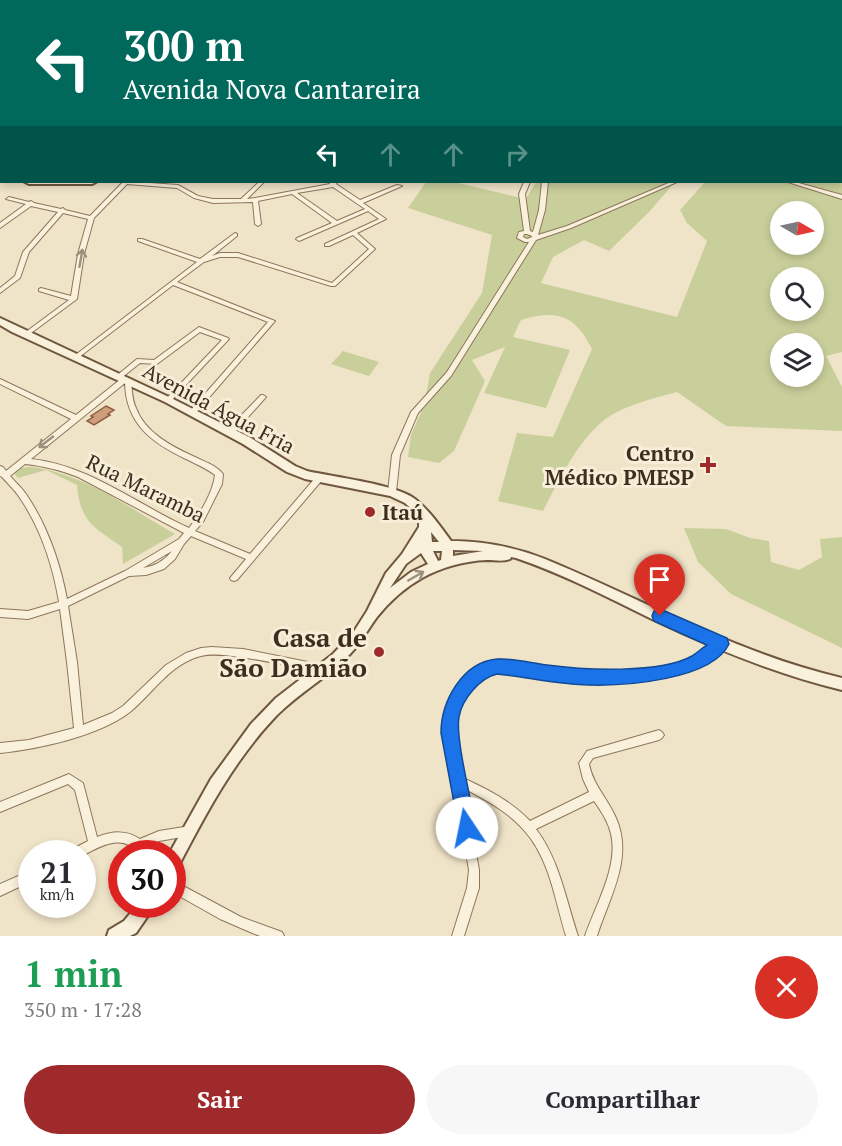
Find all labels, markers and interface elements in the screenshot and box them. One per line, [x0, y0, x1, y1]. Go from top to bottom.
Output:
text: 300 m [123, 17, 244, 73]
icon: left [24, 24, 102, 102]
text: Avenida Nova Cantareira [123, 71, 421, 107]
icon: left [311, 138, 344, 171]
icon: ahead [374, 138, 407, 171]
icon: ahead [437, 138, 470, 171]
icon: right [500, 138, 533, 171]
north arrow [770, 201, 824, 255]
map controls [770, 201, 824, 387]
one-way arrow [76, 249, 87, 268]
button: search [770, 267, 824, 321]
button: layers [770, 333, 824, 387]
street label: Avenida Água Fria [138, 356, 300, 460]
one-way arrow [38, 436, 54, 449]
place label: Centro Médico PMESP [545, 439, 694, 491]
street label: Rua Maramba [82, 447, 210, 529]
marker: Centro Médico PMESP [699, 456, 717, 474]
place label: Itaú [382, 498, 423, 526]
marker: Itaú [363, 505, 377, 519]
pin [634, 554, 685, 616]
icon: arrive [643, 563, 676, 596]
one-way arrow [407, 569, 424, 581]
place label: Casa de São Damião [219, 620, 367, 684]
marker: Casa de São Damião [372, 645, 386, 659]
position arrow [435, 796, 499, 860]
speed limit sign: 30 [108, 840, 186, 918]
text: 21 [40, 852, 74, 892]
text: km/h [40, 884, 74, 904]
text: 1 min [24, 950, 122, 997]
button: close [755, 956, 818, 1019]
text: 350 m · 17:28 [24, 996, 142, 1023]
button: Sair [24, 1065, 415, 1134]
button: Compartilhar [427, 1065, 818, 1134]

